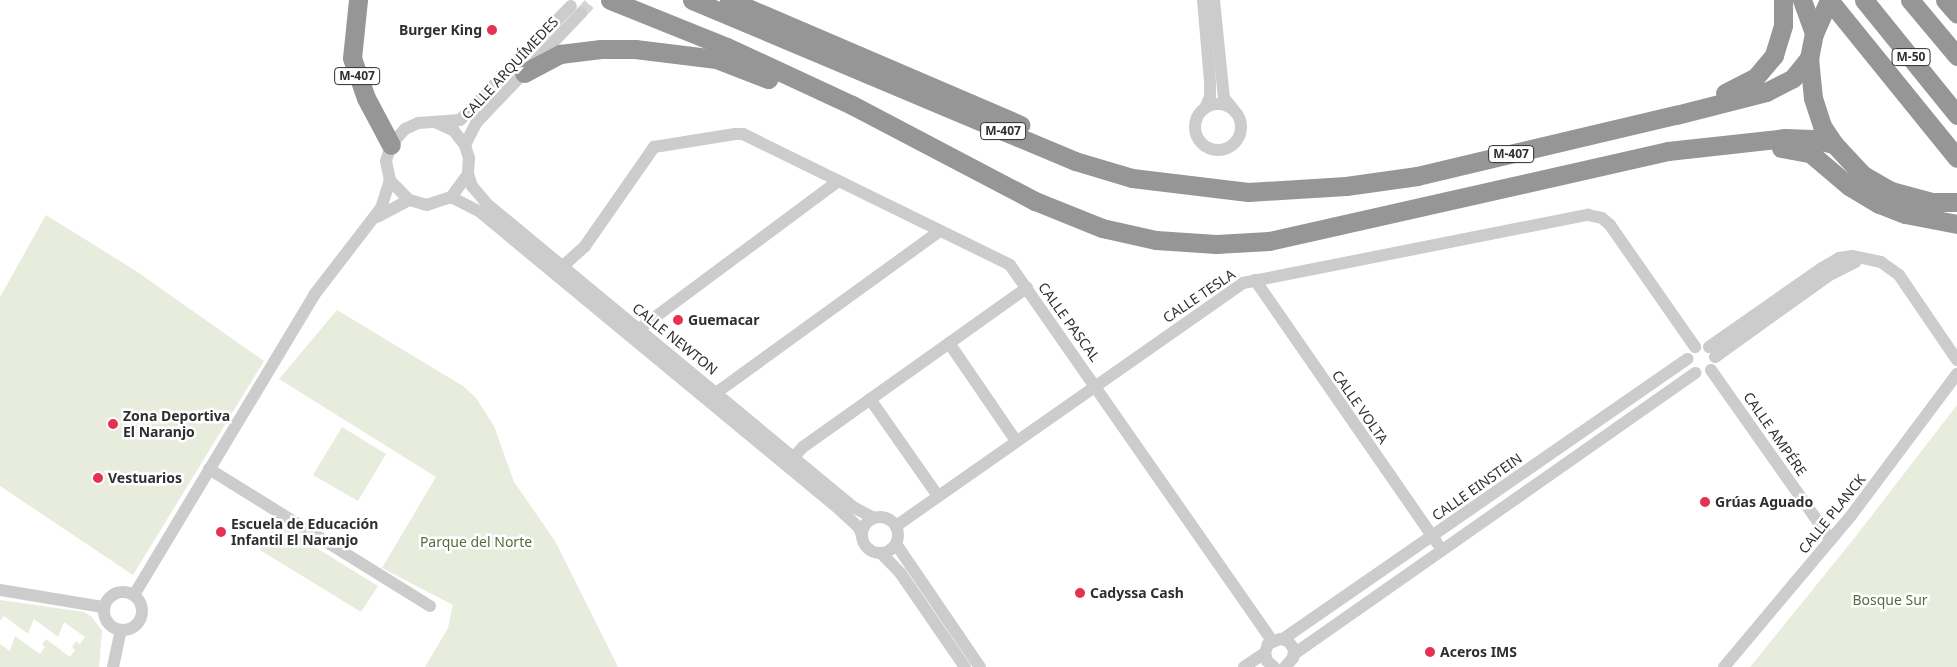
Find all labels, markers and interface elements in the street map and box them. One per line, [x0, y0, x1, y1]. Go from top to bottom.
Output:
street label: CALLE ARQUÍMEDES [458, 13, 562, 123]
place label: Burger King [399, 22, 482, 38]
marker: Burger King [486, 24, 498, 36]
road number: M-50 [1891, 48, 1931, 66]
road number: M-407 [333, 66, 381, 85]
road number: M-407 [979, 122, 1027, 140]
road number: M-407 [1487, 144, 1535, 164]
street label: CALLE TESLA [1160, 266, 1238, 326]
street label: CALLE PASCAL [1035, 279, 1103, 365]
street label: CALLE NEWTON [629, 300, 721, 378]
place label: Guemacar [688, 312, 759, 328]
marker: Guemacar [672, 314, 684, 326]
street label: CALLE VOLTA [1328, 367, 1392, 447]
street label: CALLE AMPÉRE [1740, 389, 1810, 479]
place label: Zona Deportiva El Naranjo [123, 408, 230, 441]
marker: Zona Deportiva El Naranjo [107, 418, 119, 430]
street label: CALLE EINSTEIN [1429, 450, 1525, 524]
place label: Vestuarios [108, 470, 182, 486]
street label: CALLE PLANCK [1795, 471, 1869, 557]
marker: Vestuarios [92, 472, 104, 484]
place label: Grúas Aguado [1715, 494, 1813, 510]
marker: Grúas Aguado [1699, 496, 1711, 508]
place label: Escuela de Educación Infantil El Naranjo [231, 516, 378, 548]
marker: Escuela de Educación Infantil El Naranjo [215, 526, 227, 538]
park label: Parque del Norte [420, 534, 532, 550]
place label: Cadyssa Cash [1090, 585, 1184, 601]
marker: Cadyssa Cash [1074, 587, 1086, 599]
park label: Bosque Sur [1852, 592, 1928, 608]
place label: Aceros IMS [1440, 644, 1517, 660]
marker: Aceros IMS [1424, 646, 1436, 658]

